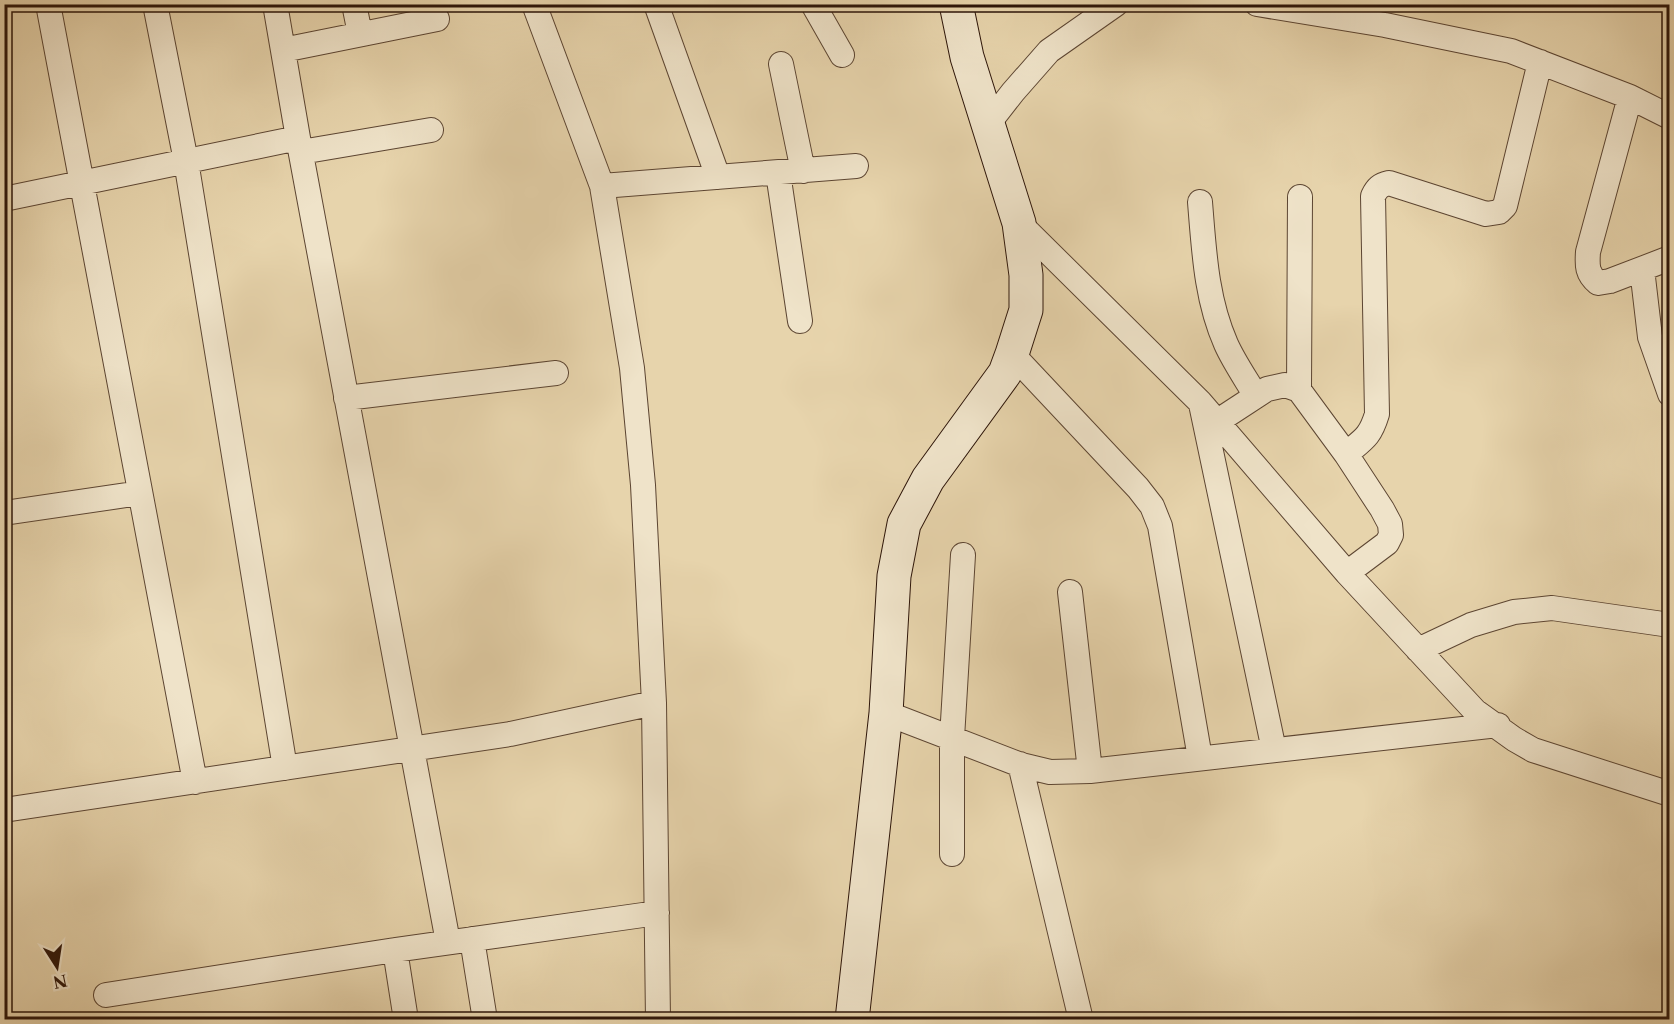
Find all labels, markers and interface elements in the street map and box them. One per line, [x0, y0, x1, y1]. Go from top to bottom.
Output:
north arrow [27, 937, 87, 997]
text: N [51, 970, 69, 993]

